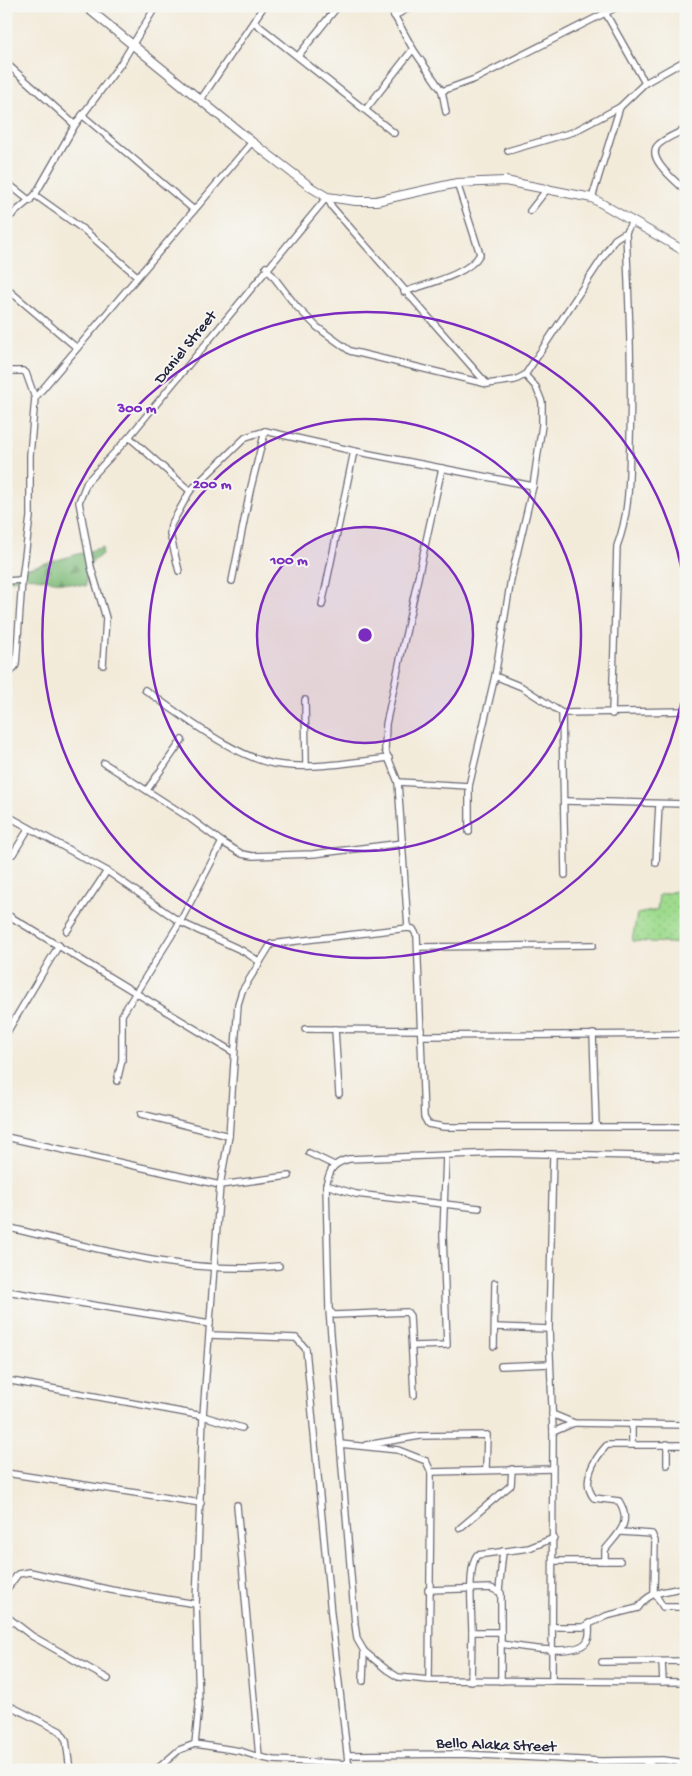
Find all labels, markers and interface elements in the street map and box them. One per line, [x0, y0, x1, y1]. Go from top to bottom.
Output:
street label: Daniel Street [151, 307, 223, 389]
text: 300 m [116, 400, 157, 418]
text: 200 m [193, 476, 232, 494]
text: 100 m [269, 552, 308, 570]
centre of rings [356, 626, 374, 644]
street label: Bello Alaka Street [435, 1735, 558, 1758]

